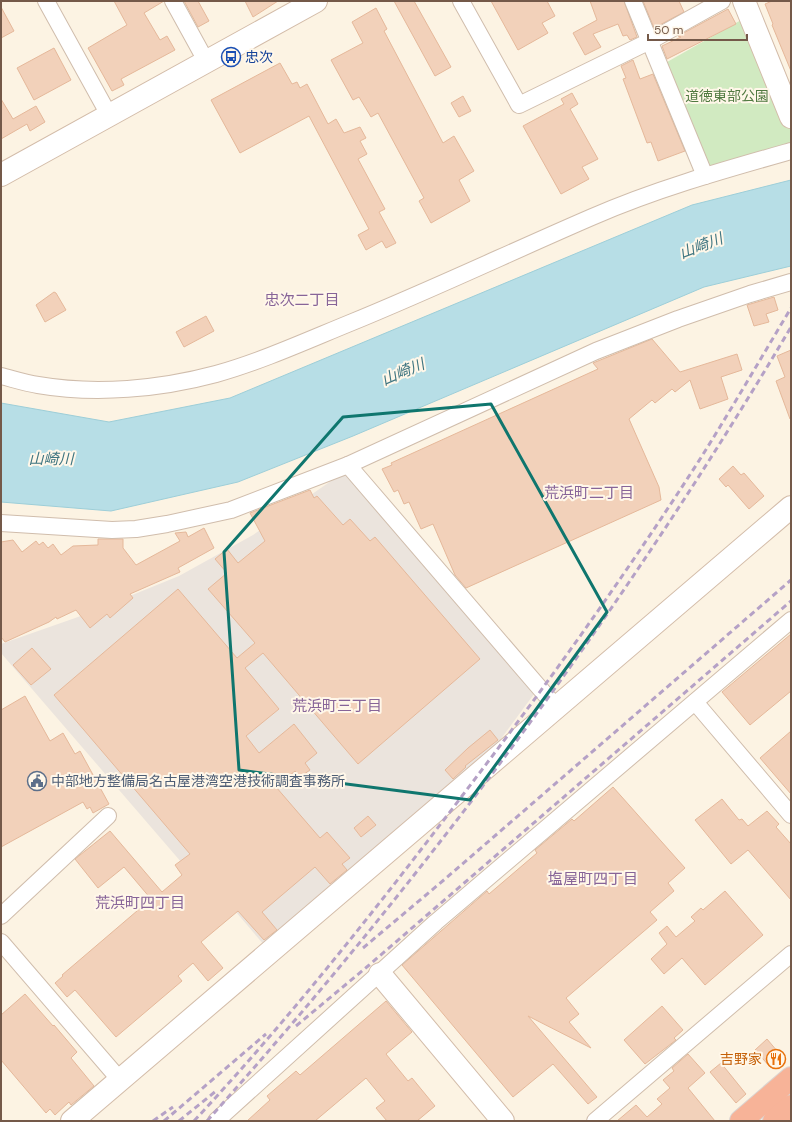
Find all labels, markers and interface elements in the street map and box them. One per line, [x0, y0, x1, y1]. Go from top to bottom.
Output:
scale bar [648, 16, 747, 42]
text: 50 m [654, 22, 683, 38]
bus stop icon: 忠次 [220, 46, 242, 68]
place label: 忠次 [245, 48, 273, 66]
park label: 道徳東部公園 [685, 87, 769, 105]
water label: 山崎川 [676, 228, 727, 263]
district label: 忠次二丁目 [264, 290, 340, 310]
water label: 山崎川 [378, 353, 429, 390]
water label: 山崎川 [28, 449, 75, 469]
district label: 荒浜町二丁目 [544, 483, 634, 503]
district label: 荒浜町三丁目 [292, 696, 382, 716]
public building icon: 中部地方整備局名古屋港湾空港技術調査事務所 [26, 770, 48, 792]
place label: 中部地方整備局名古屋港湾空港技術調査事務所 [51, 772, 345, 790]
district label: 塩屋町四丁目 [548, 869, 638, 889]
district label: 荒浜町四丁目 [95, 893, 185, 913]
restaurant icon: 吉野家 [765, 1048, 787, 1070]
place label: 吉野家 [720, 1050, 762, 1068]

